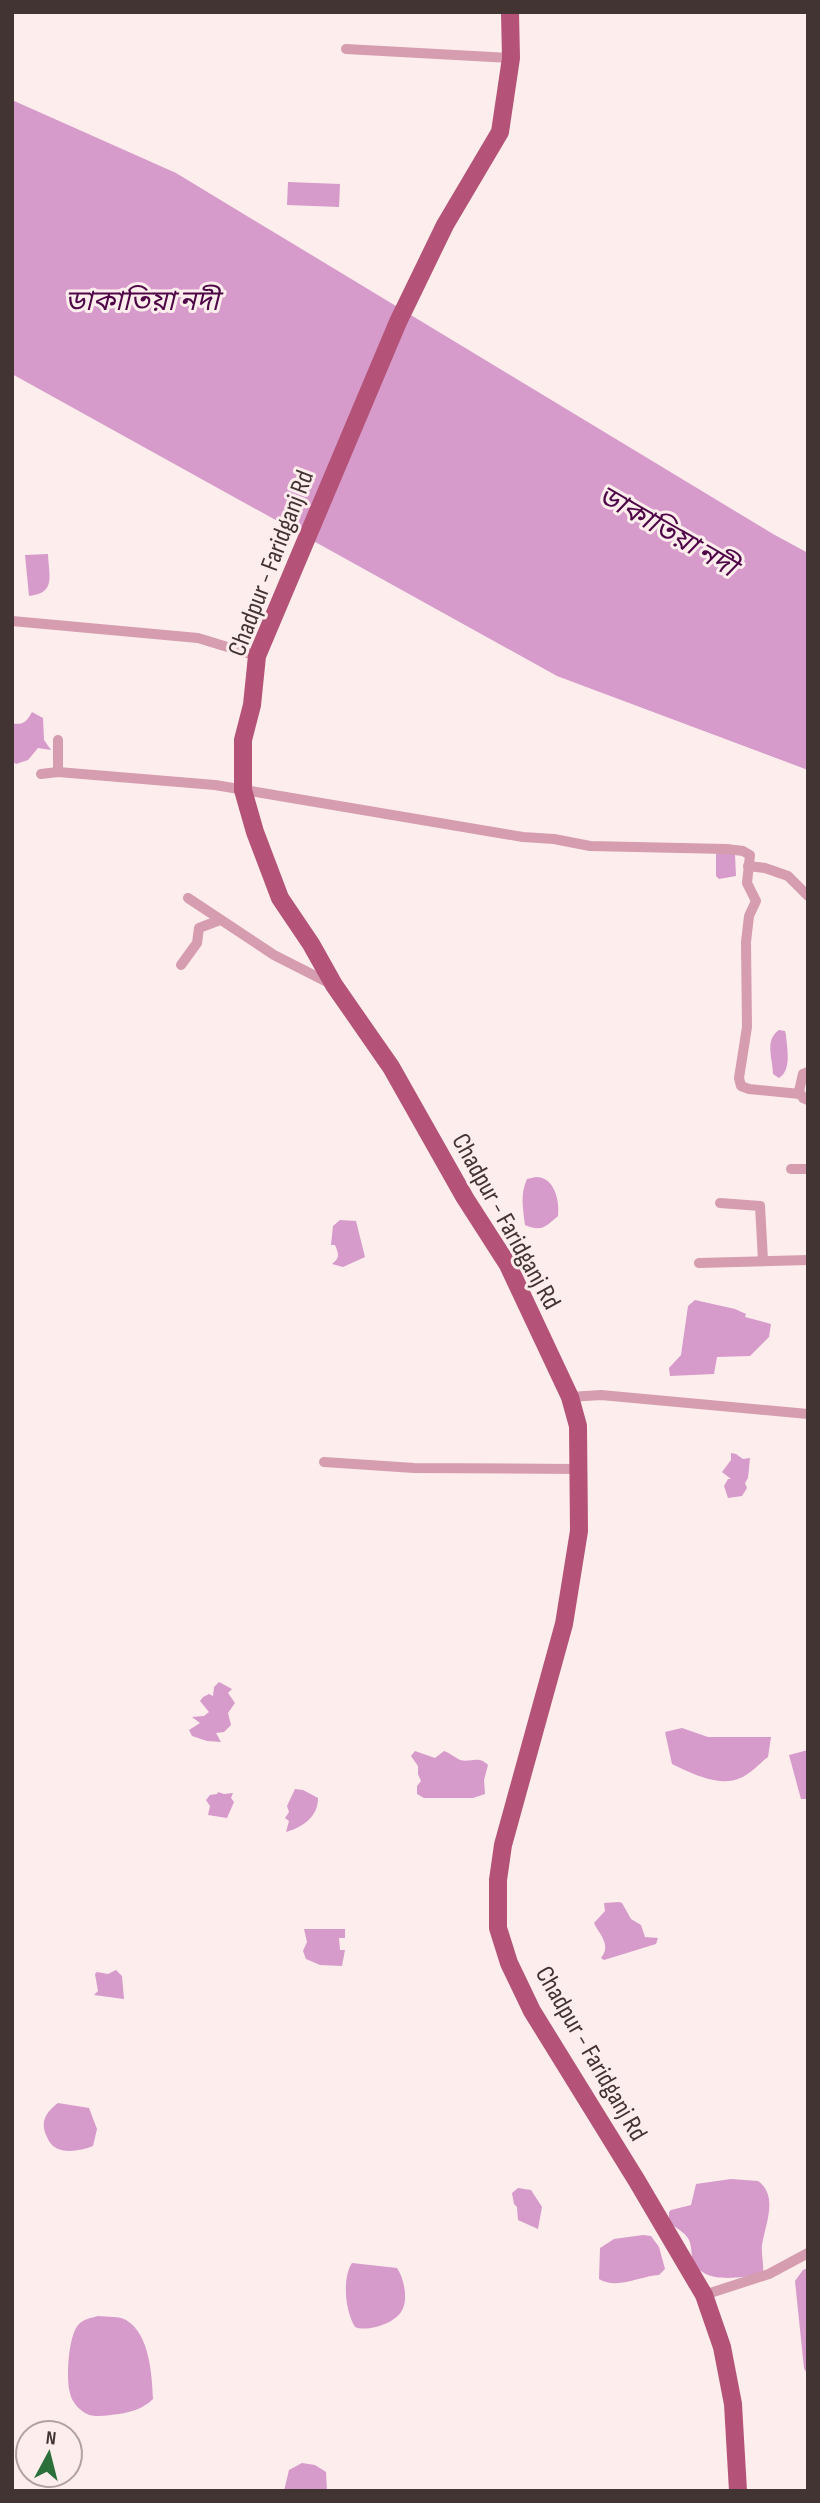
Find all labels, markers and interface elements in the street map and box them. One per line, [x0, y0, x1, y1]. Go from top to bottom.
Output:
water label: ডাকাতিয়া নদী [65, 284, 224, 318]
street label: Chadpur - Faridganj Rd [222, 466, 321, 661]
water label: ডাকাতিয়া নদী [592, 478, 747, 587]
street label: Chadpur - Faridganj Rd [444, 1128, 567, 1315]
street label: Chadpur - Faridganj Rd [528, 1961, 653, 2147]
north arrow [14, 2419, 84, 2489]
text: N [44, 2427, 57, 2451]

